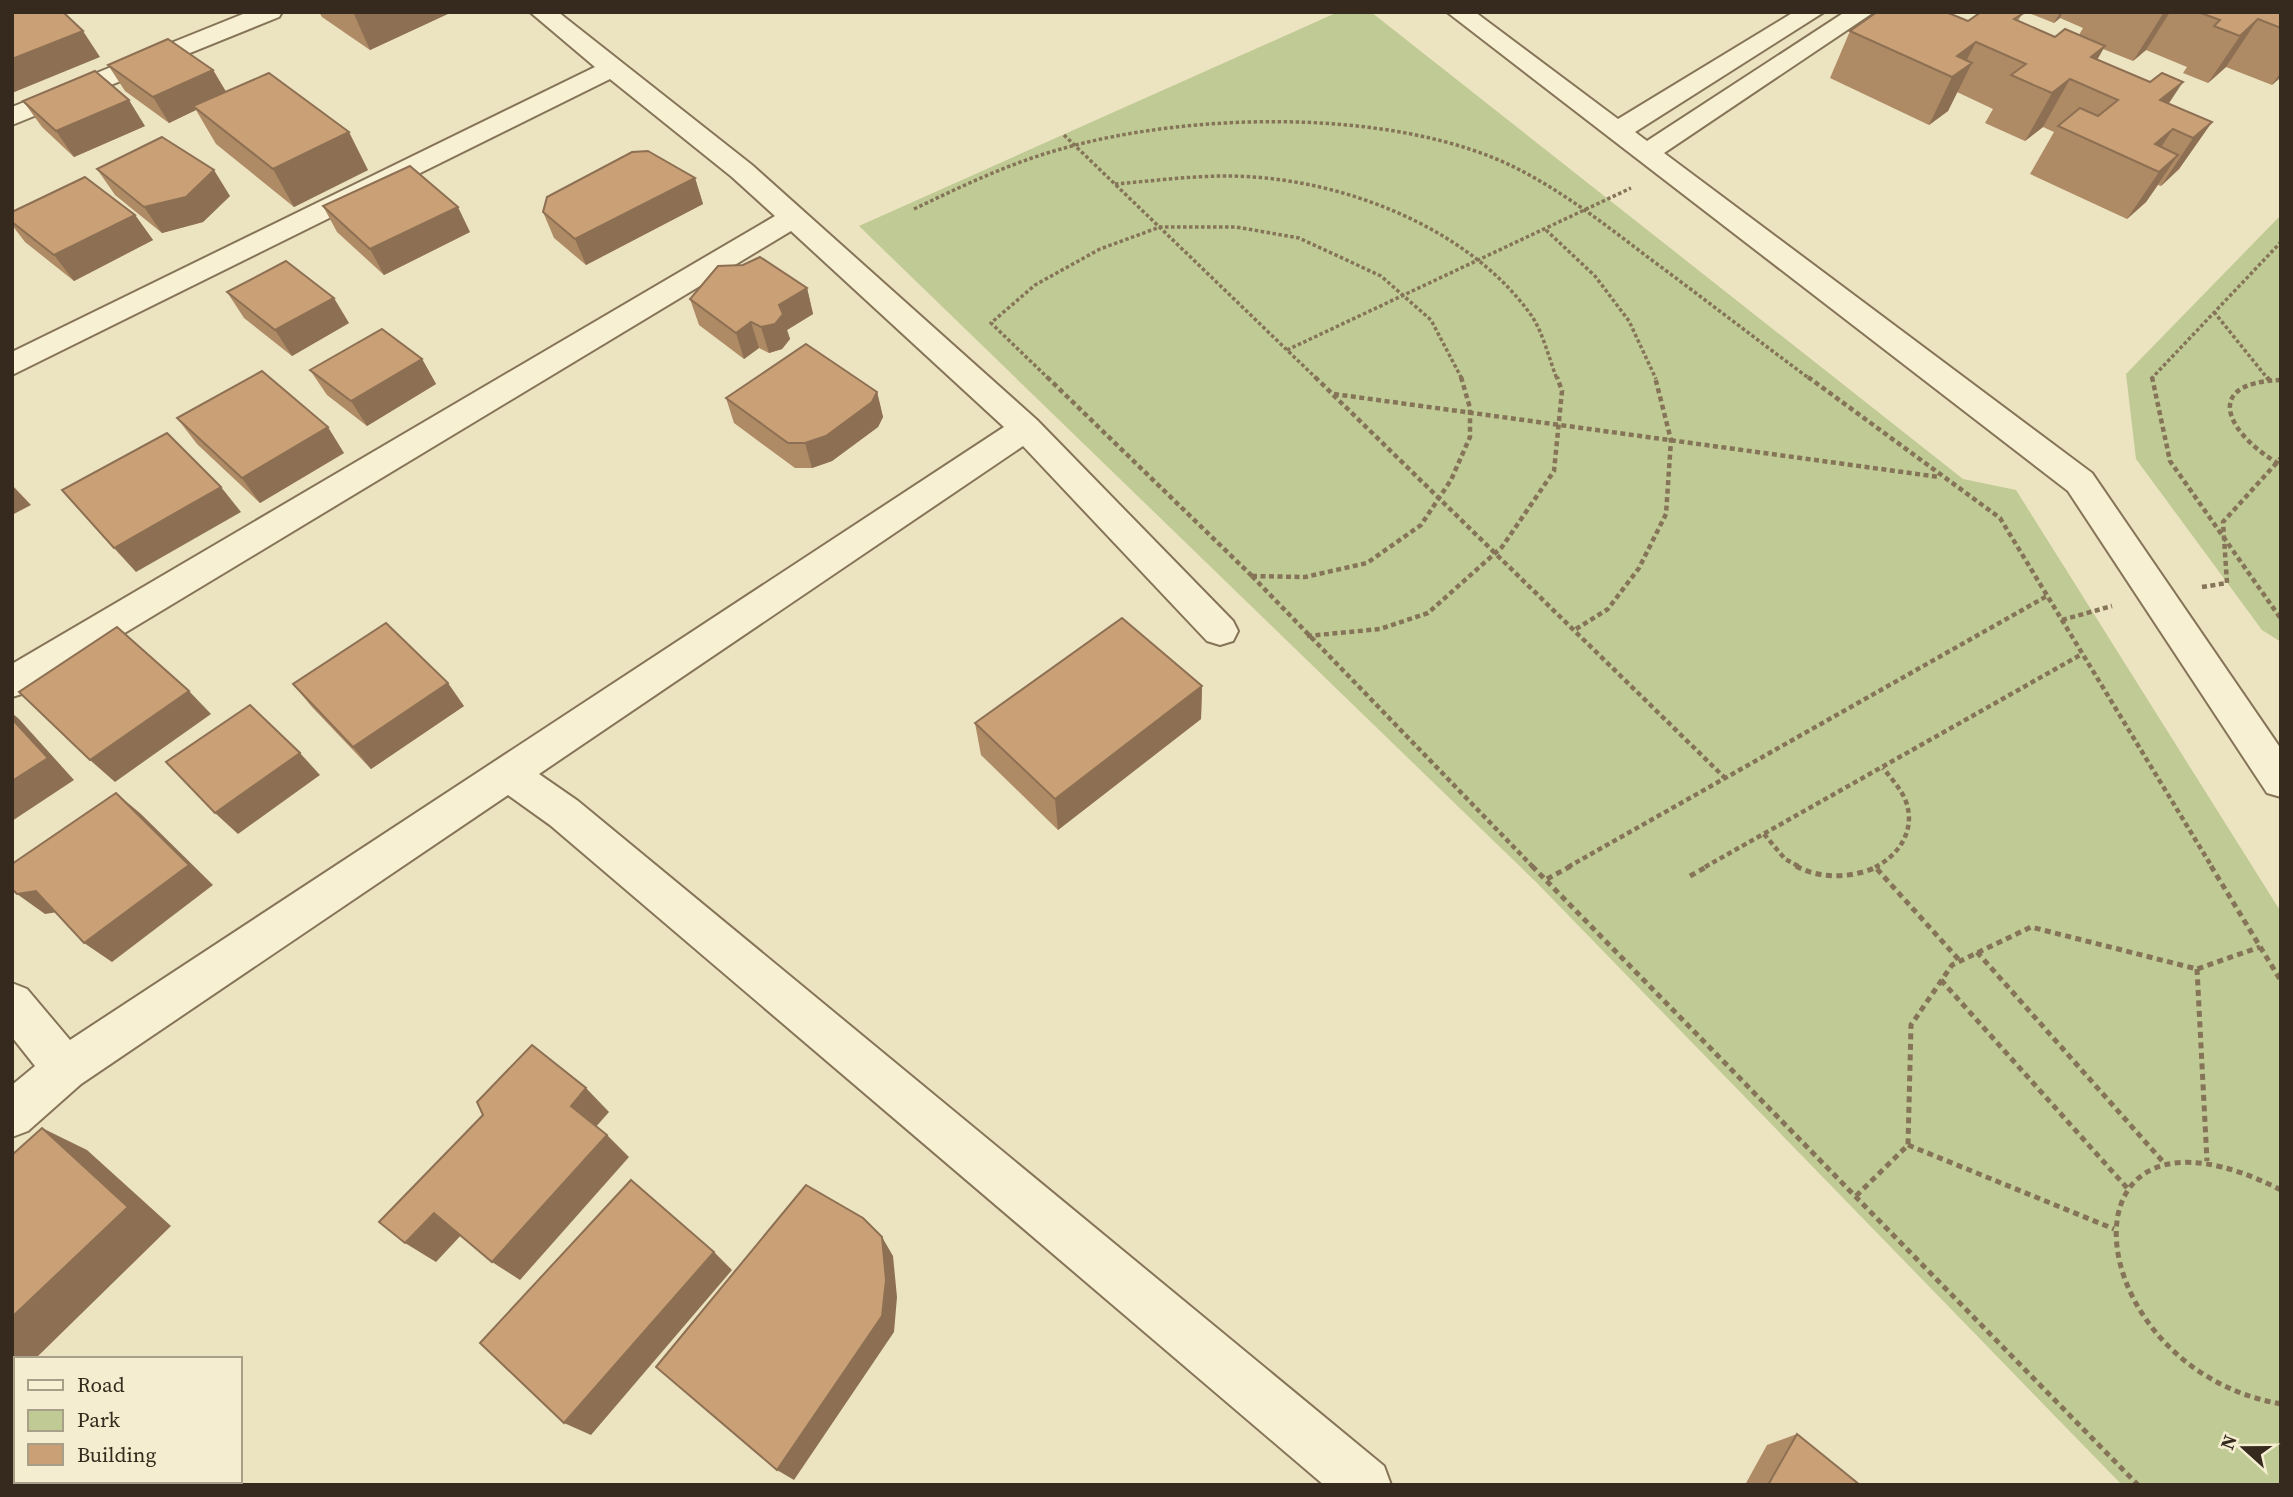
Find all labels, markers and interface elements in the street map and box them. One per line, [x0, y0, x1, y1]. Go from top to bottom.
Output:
legend [14, 1357, 242, 1483]
text: Road [77, 1370, 125, 1399]
text: Park [77, 1405, 121, 1434]
north arrow [2209, 1413, 2279, 1483]
text: N [2214, 1431, 2243, 1453]
text: Building [77, 1440, 156, 1469]

